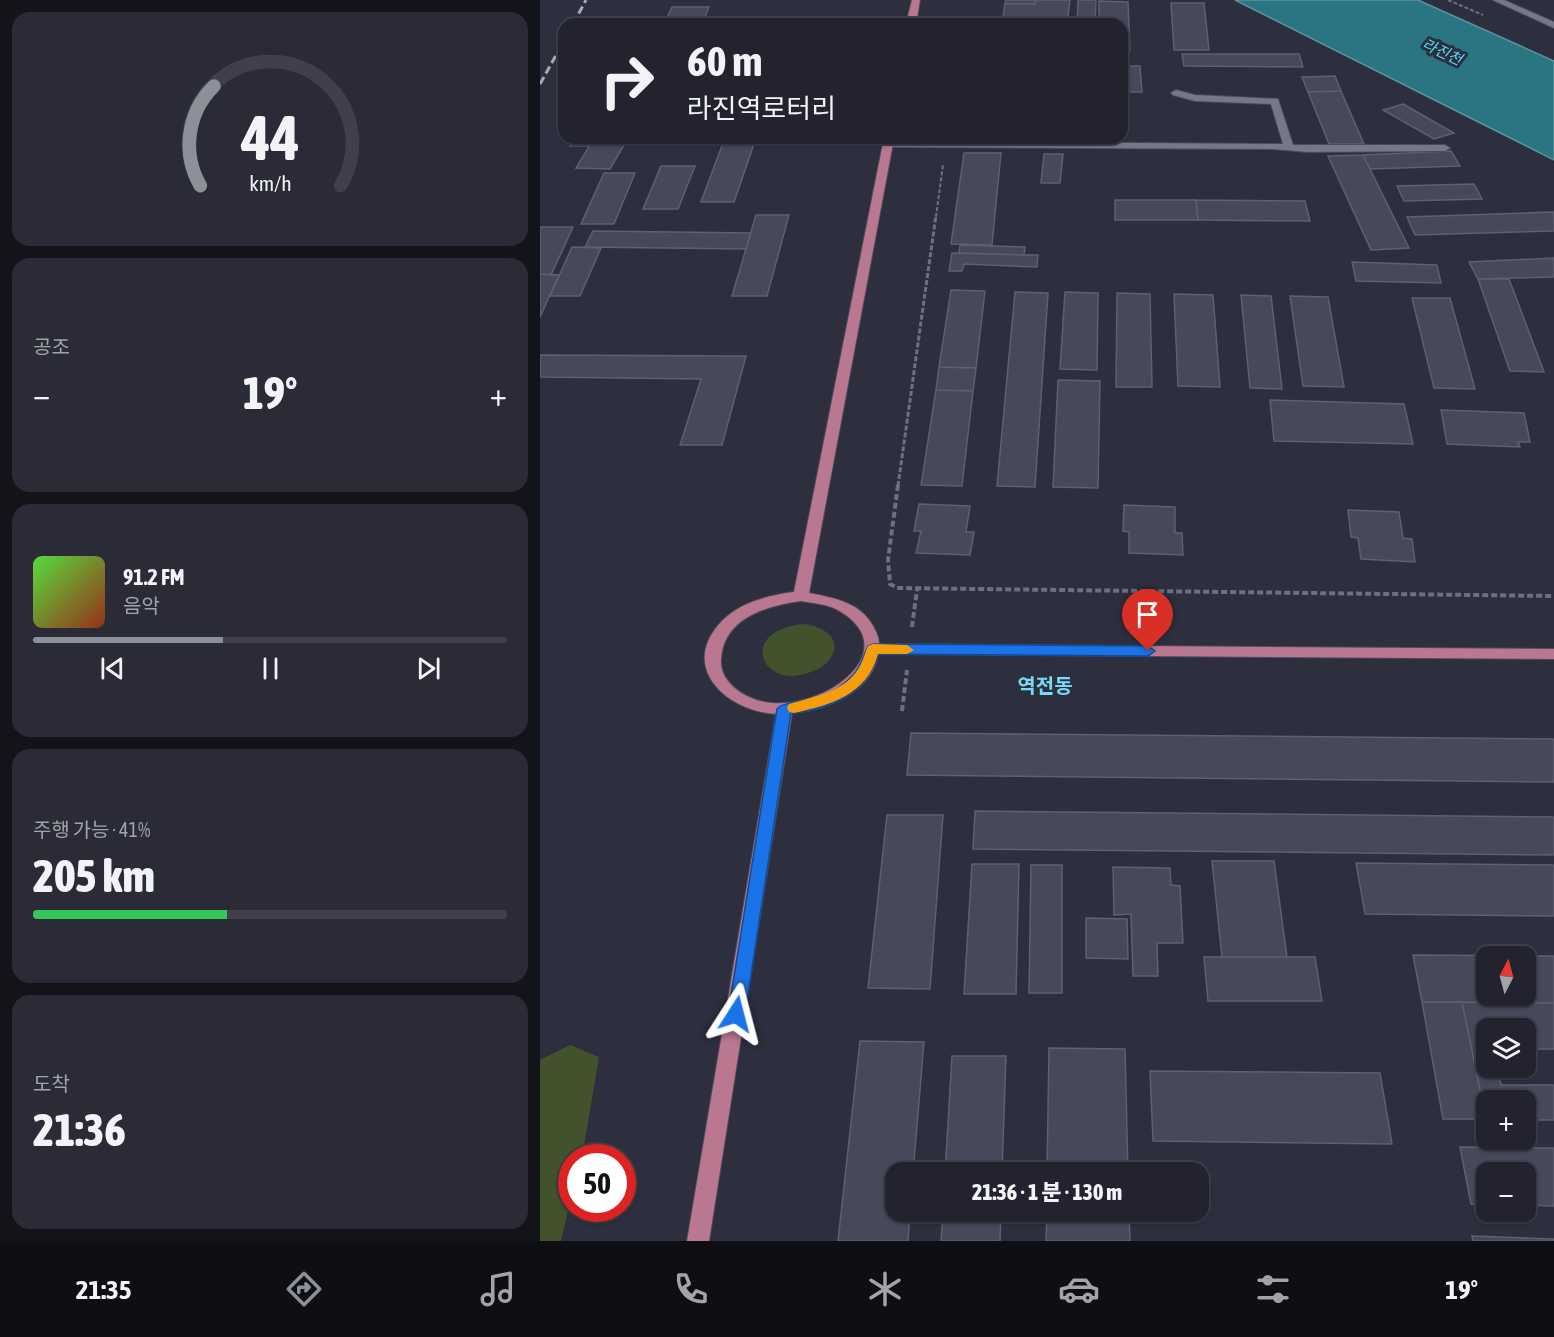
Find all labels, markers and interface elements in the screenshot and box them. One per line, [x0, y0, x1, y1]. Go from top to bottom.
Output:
water label: 라진천 [1420, 35, 1467, 69]
text: 60 m [687, 37, 762, 85]
icon: right [588, 42, 666, 120]
text: 라진역로터리 [687, 93, 836, 124]
text: 44 [240, 102, 299, 173]
text: km/h [249, 171, 291, 196]
text: 공조 [33, 335, 70, 358]
text: 19° [243, 367, 297, 419]
text: − [33, 375, 50, 413]
text: + [490, 375, 507, 413]
text: 91.2 FM [123, 564, 185, 590]
pin [1122, 589, 1173, 651]
text: 음악 [123, 594, 160, 617]
icon: arrive [1131, 598, 1164, 631]
icon: previous [96, 652, 129, 685]
icon: pause [254, 652, 287, 685]
icon: next [412, 652, 445, 685]
district label: 역전동 [1017, 674, 1073, 697]
text: 주행 가능 · 41% [33, 818, 150, 841]
text: 205 km [33, 850, 155, 902]
north arrow [1476, 946, 1536, 1006]
map controls [1476, 946, 1536, 1222]
position arrow [704, 982, 768, 1046]
button: layers [1476, 1018, 1536, 1078]
text: 도착 [33, 1072, 70, 1095]
button: + [1476, 1090, 1536, 1150]
text: 21:36 [33, 1104, 126, 1156]
speed limit sign: 50 [558, 1144, 636, 1222]
button: − [1476, 1162, 1536, 1222]
text: 21:36 · 1 분 · 130 m [972, 1179, 1122, 1205]
icon: directions [283, 1268, 325, 1310]
icon: music [477, 1268, 519, 1310]
icon: phone [670, 1268, 712, 1310]
icon: climate [864, 1268, 906, 1310]
icon: car [1058, 1268, 1100, 1310]
icon: filters [1252, 1268, 1294, 1310]
text: 21:35 [76, 1274, 131, 1305]
text: 19° [1445, 1274, 1478, 1305]

